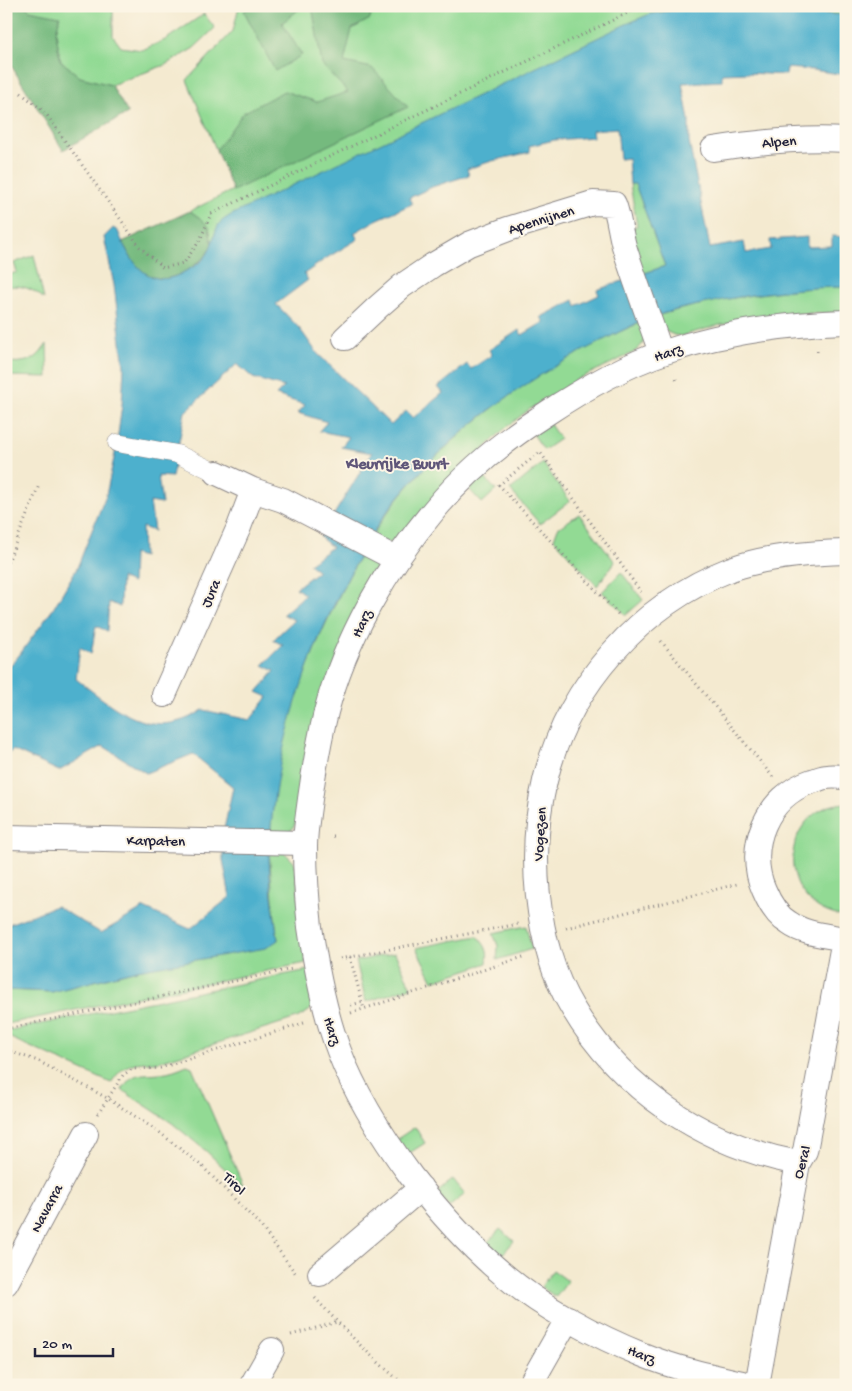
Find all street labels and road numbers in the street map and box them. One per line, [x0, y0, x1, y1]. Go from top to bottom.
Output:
street label: Alpen [761, 133, 797, 153]
street label: Apennijnen [507, 202, 577, 239]
street label: Harz [652, 341, 685, 367]
street label: Jura [198, 576, 226, 610]
street label: Harz [348, 607, 377, 641]
street label: Vogezen [530, 807, 552, 863]
street label: Karpaten [127, 832, 185, 852]
street label: Harz [318, 1015, 344, 1048]
street label: Oeral [790, 1144, 816, 1181]
street label: Tirol [218, 1168, 249, 1200]
street label: Navarra [28, 1181, 68, 1236]
street label: Harz [625, 1342, 658, 1370]

